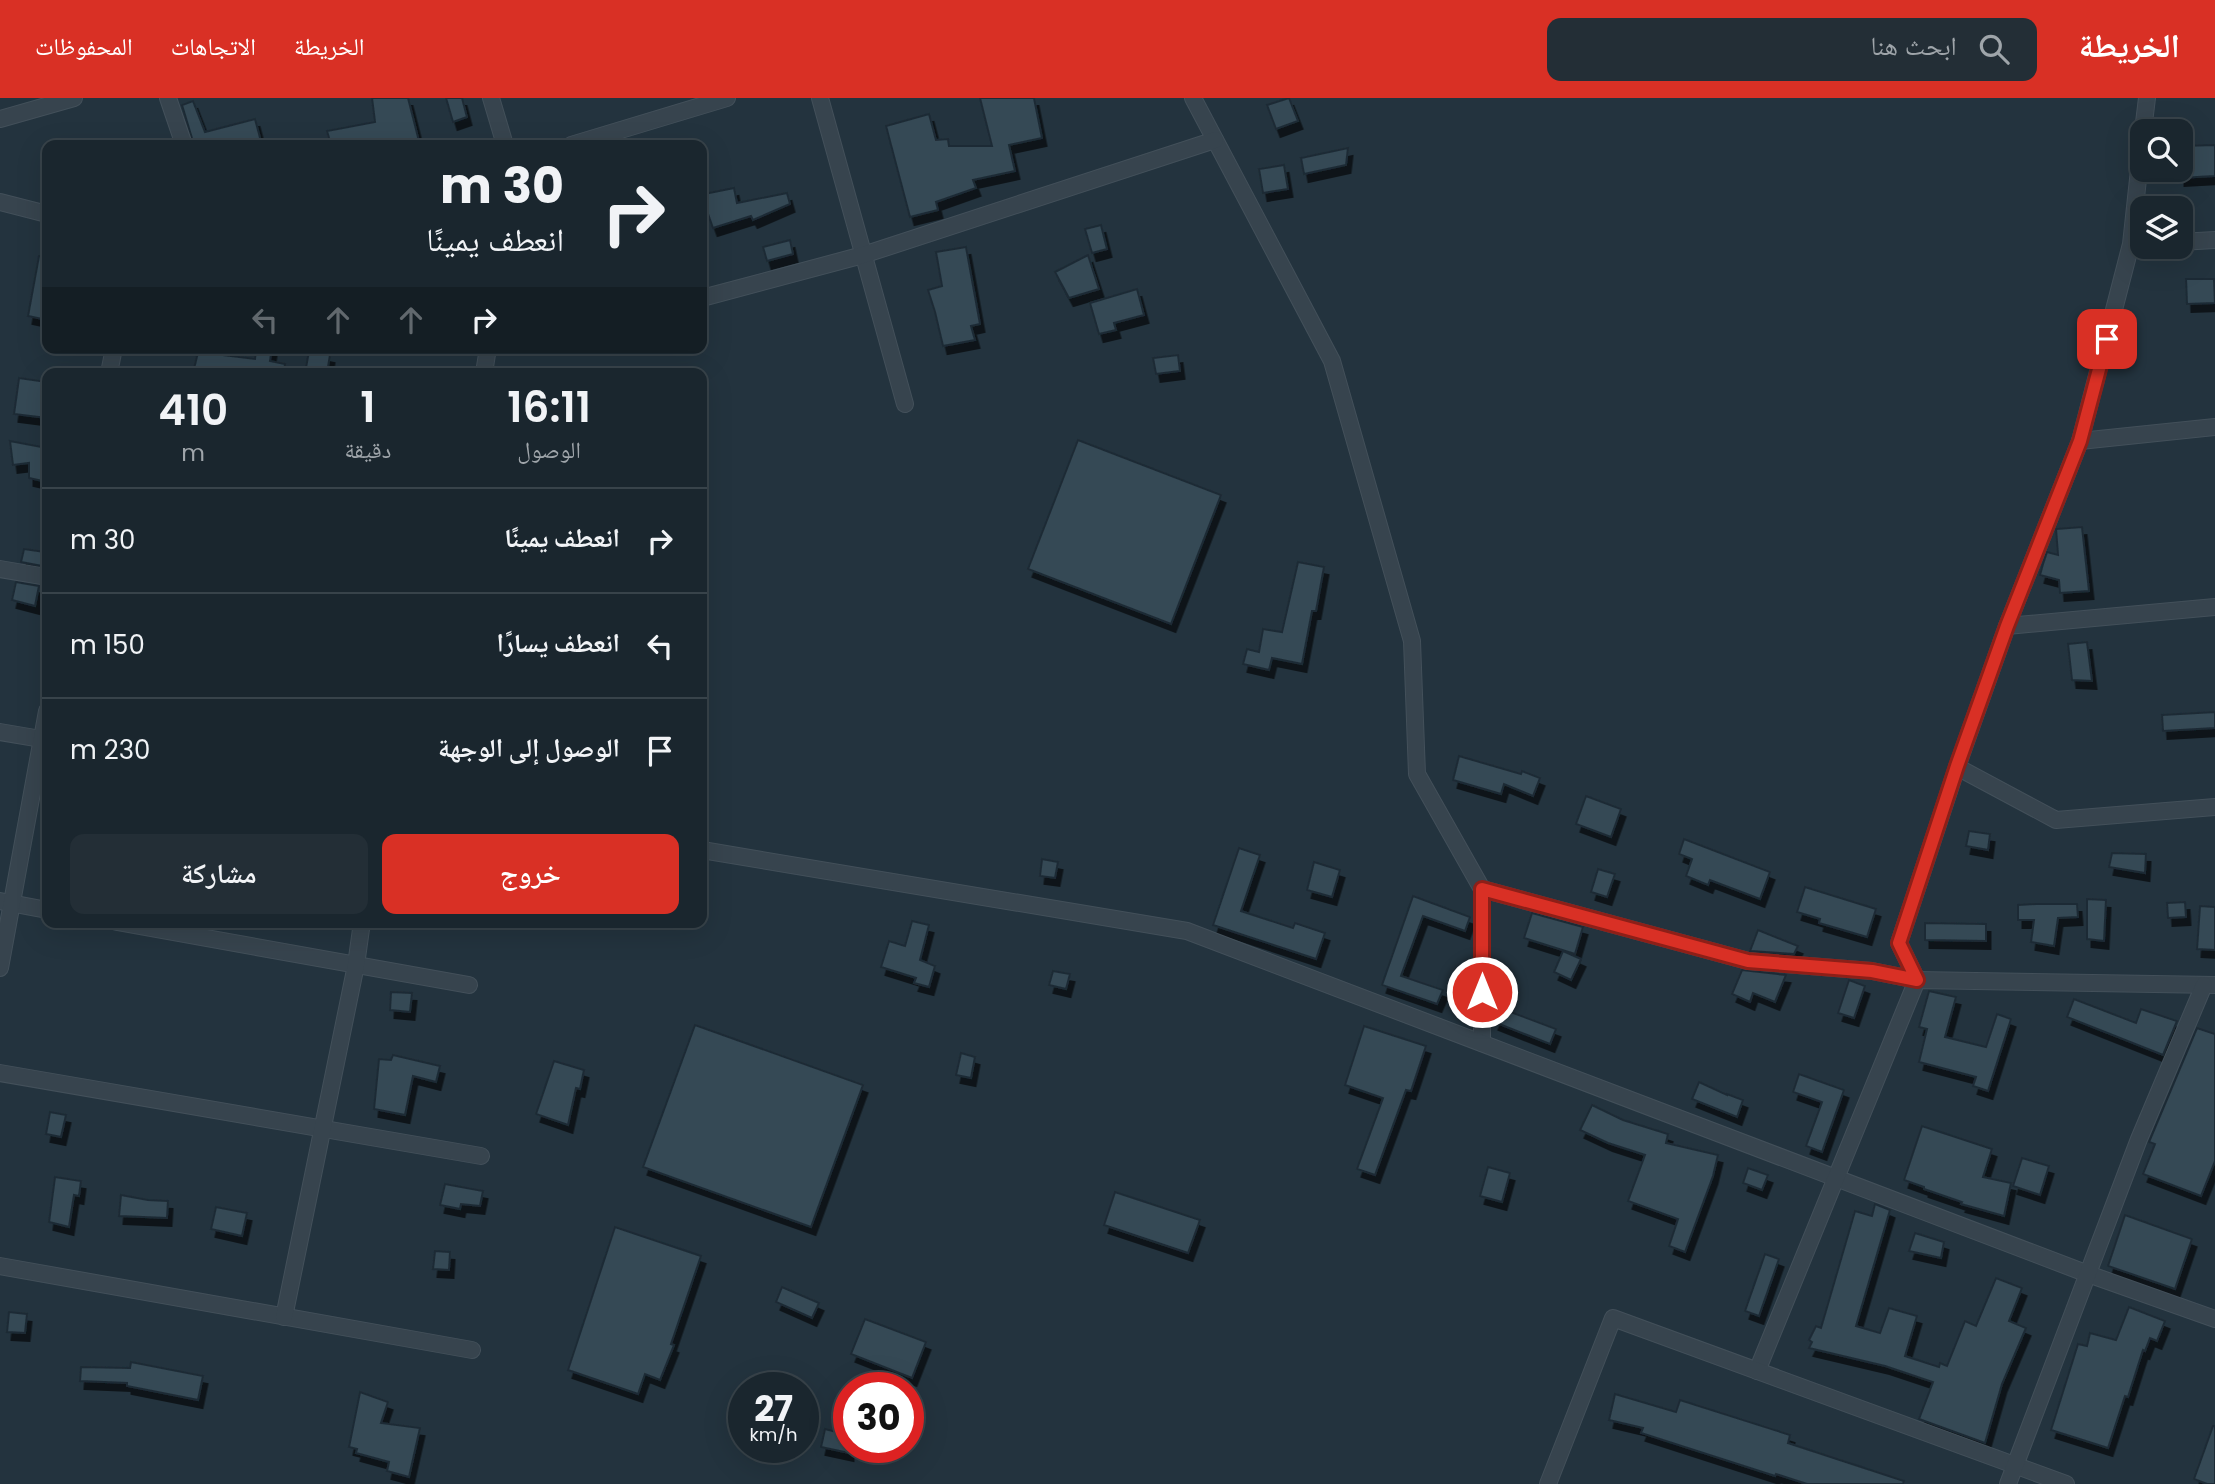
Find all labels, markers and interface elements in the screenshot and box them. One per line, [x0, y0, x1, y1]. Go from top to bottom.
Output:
search box [1547, 18, 2037, 81]
text: الخريطة [2079, 22, 2180, 69]
text: ابحث هنا [1871, 28, 1957, 64]
text: المحفوظات [35, 30, 133, 63]
text: الاتجاهات [171, 30, 256, 63]
text: الخريطة [294, 30, 365, 63]
icon: search [1975, 30, 2013, 68]
map controls [2130, 119, 2193, 259]
button: search [2130, 119, 2193, 182]
text: 30 m [440, 152, 564, 220]
icon: right [588, 168, 679, 259]
button: layers [2130, 196, 2193, 259]
text: انعطف يمينًا [426, 217, 564, 262]
icon: left [246, 301, 284, 339]
icon: ahead [319, 301, 357, 339]
icon: ahead [392, 301, 430, 339]
icon: right [465, 301, 503, 339]
pin [2077, 309, 2137, 369]
icon: arrive [2088, 320, 2126, 358]
text: 1 [360, 378, 375, 437]
text: 16:11 [507, 378, 591, 437]
text: 410 [158, 381, 228, 440]
text: دقيقة [344, 434, 391, 466]
text: الوصول [517, 434, 581, 466]
text: m [181, 437, 205, 469]
text: انعطف يمينًا [504, 520, 620, 556]
text: 30 m [70, 522, 135, 558]
icon: right [641, 522, 679, 560]
text: انعطف يسارًا [497, 625, 620, 661]
text: 150 m [70, 627, 145, 663]
icon: left [641, 627, 679, 665]
text: الوصول إلى الوجهة [438, 730, 620, 766]
text: 230 m [70, 732, 150, 768]
icon: arrive [641, 732, 679, 770]
button: مشاركة [70, 834, 368, 914]
button: خروج [382, 834, 679, 914]
position arrow [1445, 955, 1519, 1029]
speed limit sign: 30 [833, 1372, 924, 1463]
text: 27 [754, 1384, 793, 1433]
text: km/h [750, 1422, 797, 1447]

